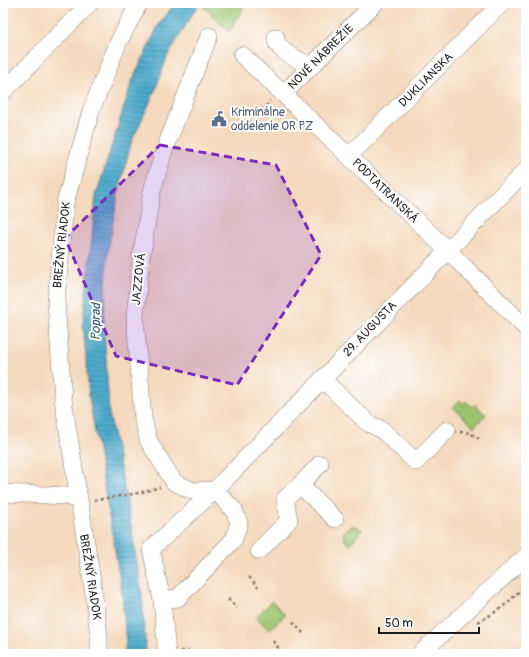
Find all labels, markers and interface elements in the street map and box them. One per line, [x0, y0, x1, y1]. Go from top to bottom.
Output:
street label: NOVÉ NÁBREŽIE [284, 20, 357, 93]
street label: DUKLIANSKA [396, 50, 456, 110]
place label: Kriminálne oddelenie OR PZ [231, 105, 313, 134]
public building icon: Kriminálne oddelenie OR PZ [210, 110, 228, 128]
street label: PODTATRANSKÁ [349, 155, 422, 227]
street label: BREŽNÝ RIADOK [49, 201, 74, 289]
street label: JAZZOVÁ [128, 252, 149, 306]
street label: 29. AUGUSTA [340, 298, 400, 360]
water label: Poprad [88, 301, 104, 341]
street label: BREŽNÝ RIADOK [76, 533, 105, 621]
scale bar [379, 609, 479, 635]
text: 50 m [385, 616, 413, 631]

